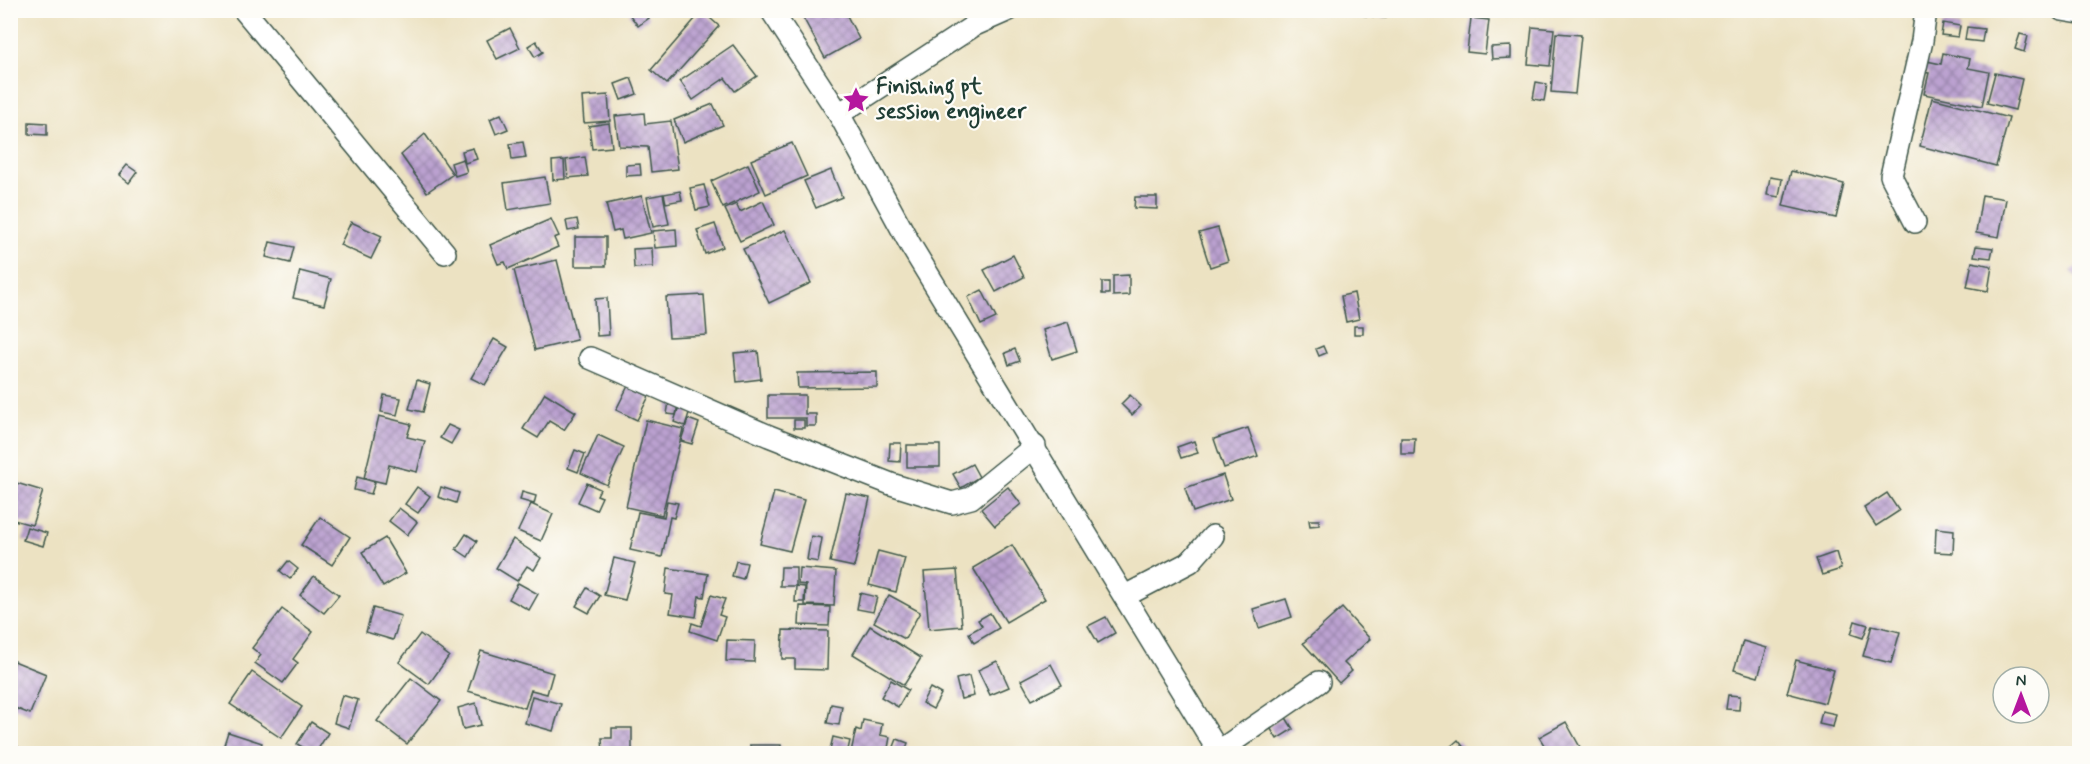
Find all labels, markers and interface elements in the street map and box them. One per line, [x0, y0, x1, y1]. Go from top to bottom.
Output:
place label: Finishing pt session engineer [875, 73, 1027, 129]
place icon: Finishing pt session engineer [841, 85, 871, 115]
north arrow [1991, 665, 2051, 725]
text: N [2016, 671, 2026, 692]

